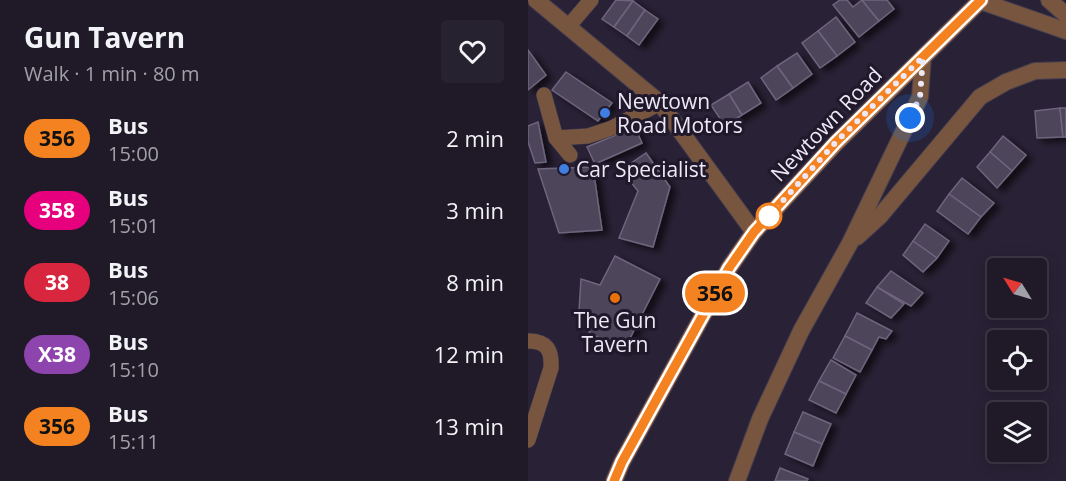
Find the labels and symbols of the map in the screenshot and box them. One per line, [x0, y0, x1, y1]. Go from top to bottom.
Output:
street label: Newtown Road [764, 61, 888, 187]
place label: Newtown Road Motors [617, 87, 743, 139]
your location [895, 103, 925, 133]
marker: Newtown Road Motors [598, 106, 612, 120]
place label: Car Specialist [576, 155, 706, 183]
marker: Car Specialist [557, 162, 571, 176]
unlabelled marker [756, 203, 782, 229]
north arrow [987, 258, 1047, 318]
line badge: 356 [680, 274, 750, 312]
marker: The Gun Tavern [608, 291, 622, 305]
place label: The Gun Tavern [574, 306, 656, 358]

